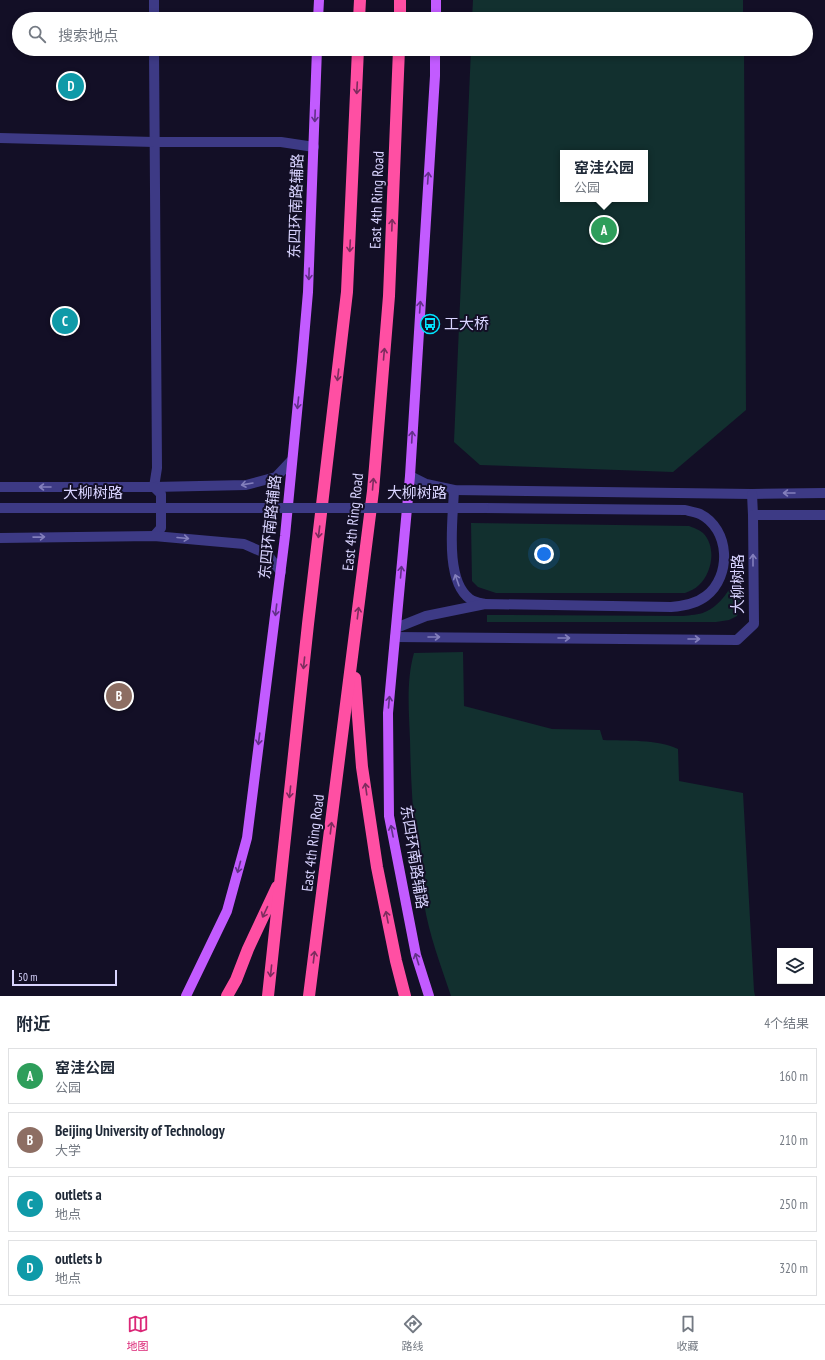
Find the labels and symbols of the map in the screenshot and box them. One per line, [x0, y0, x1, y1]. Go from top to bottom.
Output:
pin: D [58, 71, 84, 101]
one-way arrow [353, 81, 361, 94]
one-way arrow [311, 109, 319, 122]
street label: East 4th Ring Road [365, 151, 388, 249]
street label: 东四环南路辅路 [284, 153, 307, 259]
one-way arrow [425, 172, 432, 185]
pin: A [591, 215, 617, 245]
one-way arrow [388, 219, 396, 232]
one-way arrow [346, 239, 353, 252]
one-way arrow [305, 267, 312, 280]
one-way arrow [417, 301, 424, 314]
pin: C [52, 306, 78, 336]
bus stop icon: 工大桥 [419, 313, 441, 335]
place label: 工大桥 [444, 314, 489, 333]
one-way arrow [381, 348, 388, 361]
one-way arrow [334, 368, 341, 381]
one-way arrow [294, 396, 302, 409]
one-way arrow [409, 431, 416, 444]
street label: East 4th Ring Road [338, 472, 367, 572]
street label: 东四环南路辅路 [255, 474, 284, 580]
one-way arrow [370, 478, 377, 491]
one-way arrow [241, 480, 254, 488]
one-way arrow [39, 483, 52, 491]
street label: 大柳树路 [63, 483, 123, 502]
street label: 大柳树路 [387, 483, 447, 502]
one-way arrow [783, 489, 796, 497]
one-way arrow [315, 525, 323, 538]
one-way arrow [32, 534, 45, 541]
one-way arrow [176, 535, 189, 542]
your location [534, 544, 554, 564]
street label: 大柳树路 [728, 554, 747, 614]
one-way arrow [749, 554, 757, 567]
one-way arrow [397, 566, 405, 579]
one-way arrow [453, 574, 461, 586]
one-way arrow [272, 603, 280, 616]
one-way arrow [354, 607, 362, 620]
one-way arrow [427, 633, 440, 641]
one-way arrow [557, 634, 570, 642]
one-way arrow [687, 635, 700, 643]
one-way arrow [301, 656, 308, 669]
pin: B [106, 681, 132, 711]
one-way arrow [386, 696, 393, 709]
one-way arrow [255, 732, 263, 745]
one-way arrow [362, 783, 370, 796]
one-way arrow [287, 785, 294, 798]
street label: East 4th Ring Road [297, 793, 328, 893]
street label: 东四环南路辅路 [397, 804, 432, 910]
one-way arrow [327, 822, 335, 835]
one-way arrow [388, 825, 396, 838]
one-way arrow [234, 861, 242, 874]
one-way arrow [261, 906, 268, 918]
one-way arrow [382, 911, 390, 924]
one-way arrow [310, 951, 318, 964]
one-way arrow [413, 953, 420, 966]
one-way arrow [267, 964, 275, 977]
scale bar [12, 968, 117, 987]

